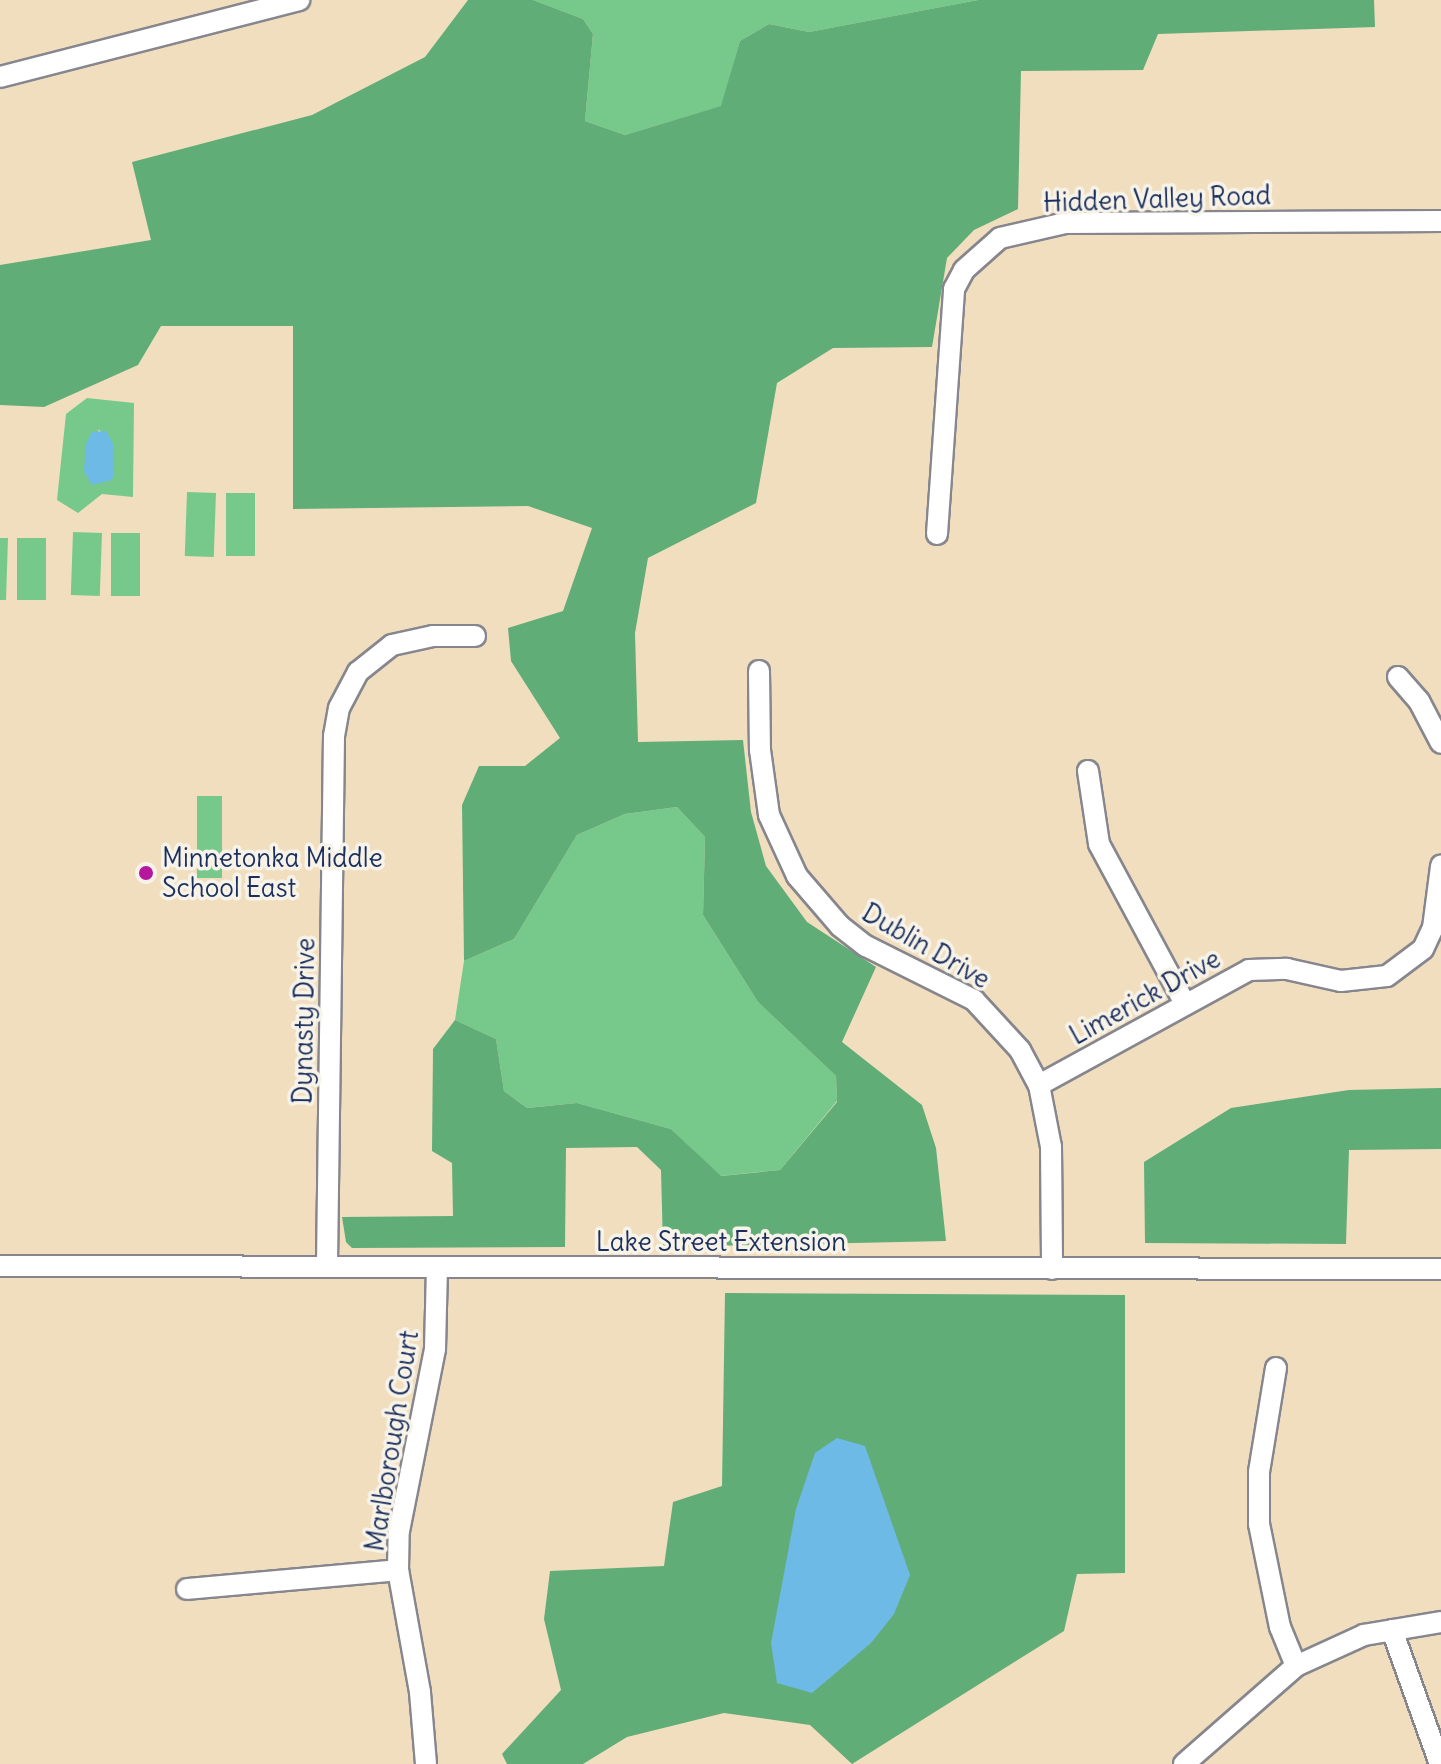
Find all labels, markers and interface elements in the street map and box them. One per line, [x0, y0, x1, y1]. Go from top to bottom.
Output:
street label: Hidden Valley Road [1043, 179, 1271, 219]
place label: Minnetonka Middle School East [162, 842, 383, 904]
marker: Minnetonka Middle School East [137, 864, 155, 882]
street label: Dublin Drive [857, 897, 995, 995]
street label: Dynasty Drive [287, 938, 321, 1104]
street label: Limerick Drive [1064, 943, 1226, 1051]
street label: Lake Street Extension [596, 1226, 846, 1258]
street label: Marlborough Court [359, 1328, 425, 1554]

